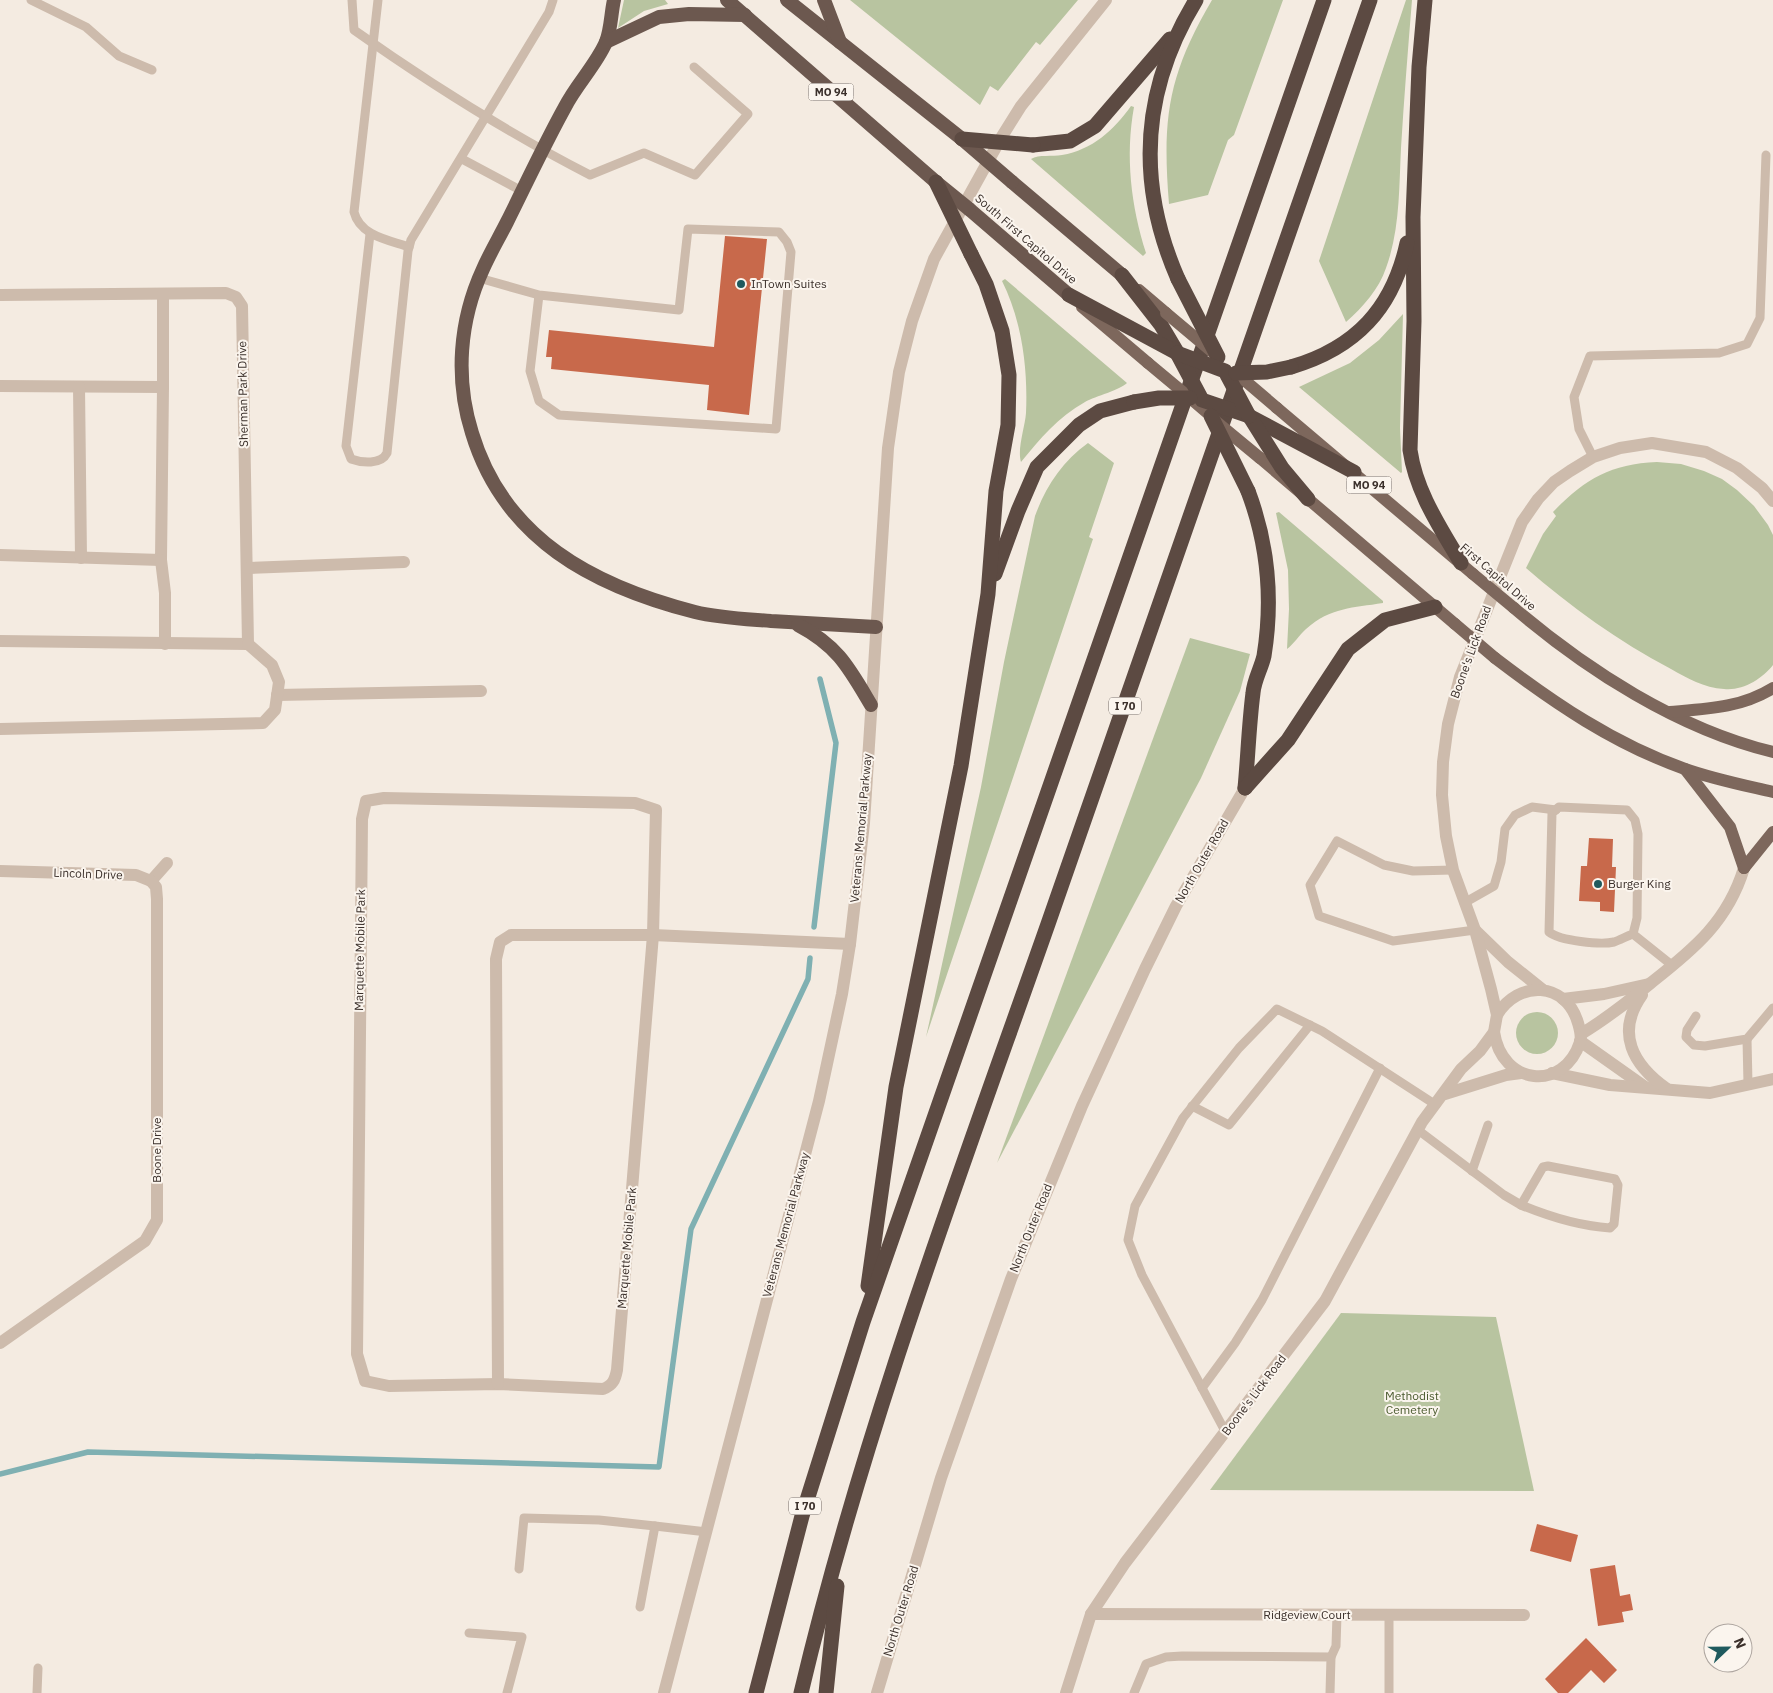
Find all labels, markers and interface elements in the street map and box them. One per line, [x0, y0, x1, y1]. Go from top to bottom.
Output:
road number: MO 94 [808, 84, 854, 100]
street label: South First Capitol Drive [972, 190, 1081, 287]
place label: InTown Suites [751, 276, 827, 291]
marker: InTown Suites [735, 278, 747, 290]
street label: Sherman Park Drive [234, 340, 251, 447]
road number: MO 94 [1346, 476, 1392, 494]
street label: First Capitol Drive [1457, 540, 1540, 614]
street label: Boone's Lick Road [1447, 603, 1494, 700]
road number: I 70 [1109, 698, 1141, 714]
street label: Veterans Memorial Parkway [847, 753, 874, 903]
street label: North Outer Road [1171, 816, 1232, 905]
street label: Lincoln Drive [53, 865, 123, 882]
place label: Burger King [1608, 876, 1671, 891]
marker: Burger King [1592, 878, 1604, 890]
street label: Marquette Mobile Park [351, 888, 368, 1011]
street label: Boone Drive [149, 1117, 164, 1183]
street label: Veterans Memorial Parkway [759, 1151, 812, 1299]
street label: North Outer Road [1006, 1181, 1055, 1274]
street label: Marquette Mobile Park [614, 1186, 639, 1309]
street label: Boone's Lick Road [1218, 1351, 1289, 1438]
park label: Methodist Cemetery [1385, 1388, 1439, 1417]
road number: I 70 [789, 1498, 821, 1514]
street label: North Outer Road [880, 1564, 921, 1658]
street label: Ridgeview Court [1263, 1607, 1351, 1622]
north arrow [1703, 1623, 1753, 1673]
text: N [1730, 1635, 1750, 1651]

